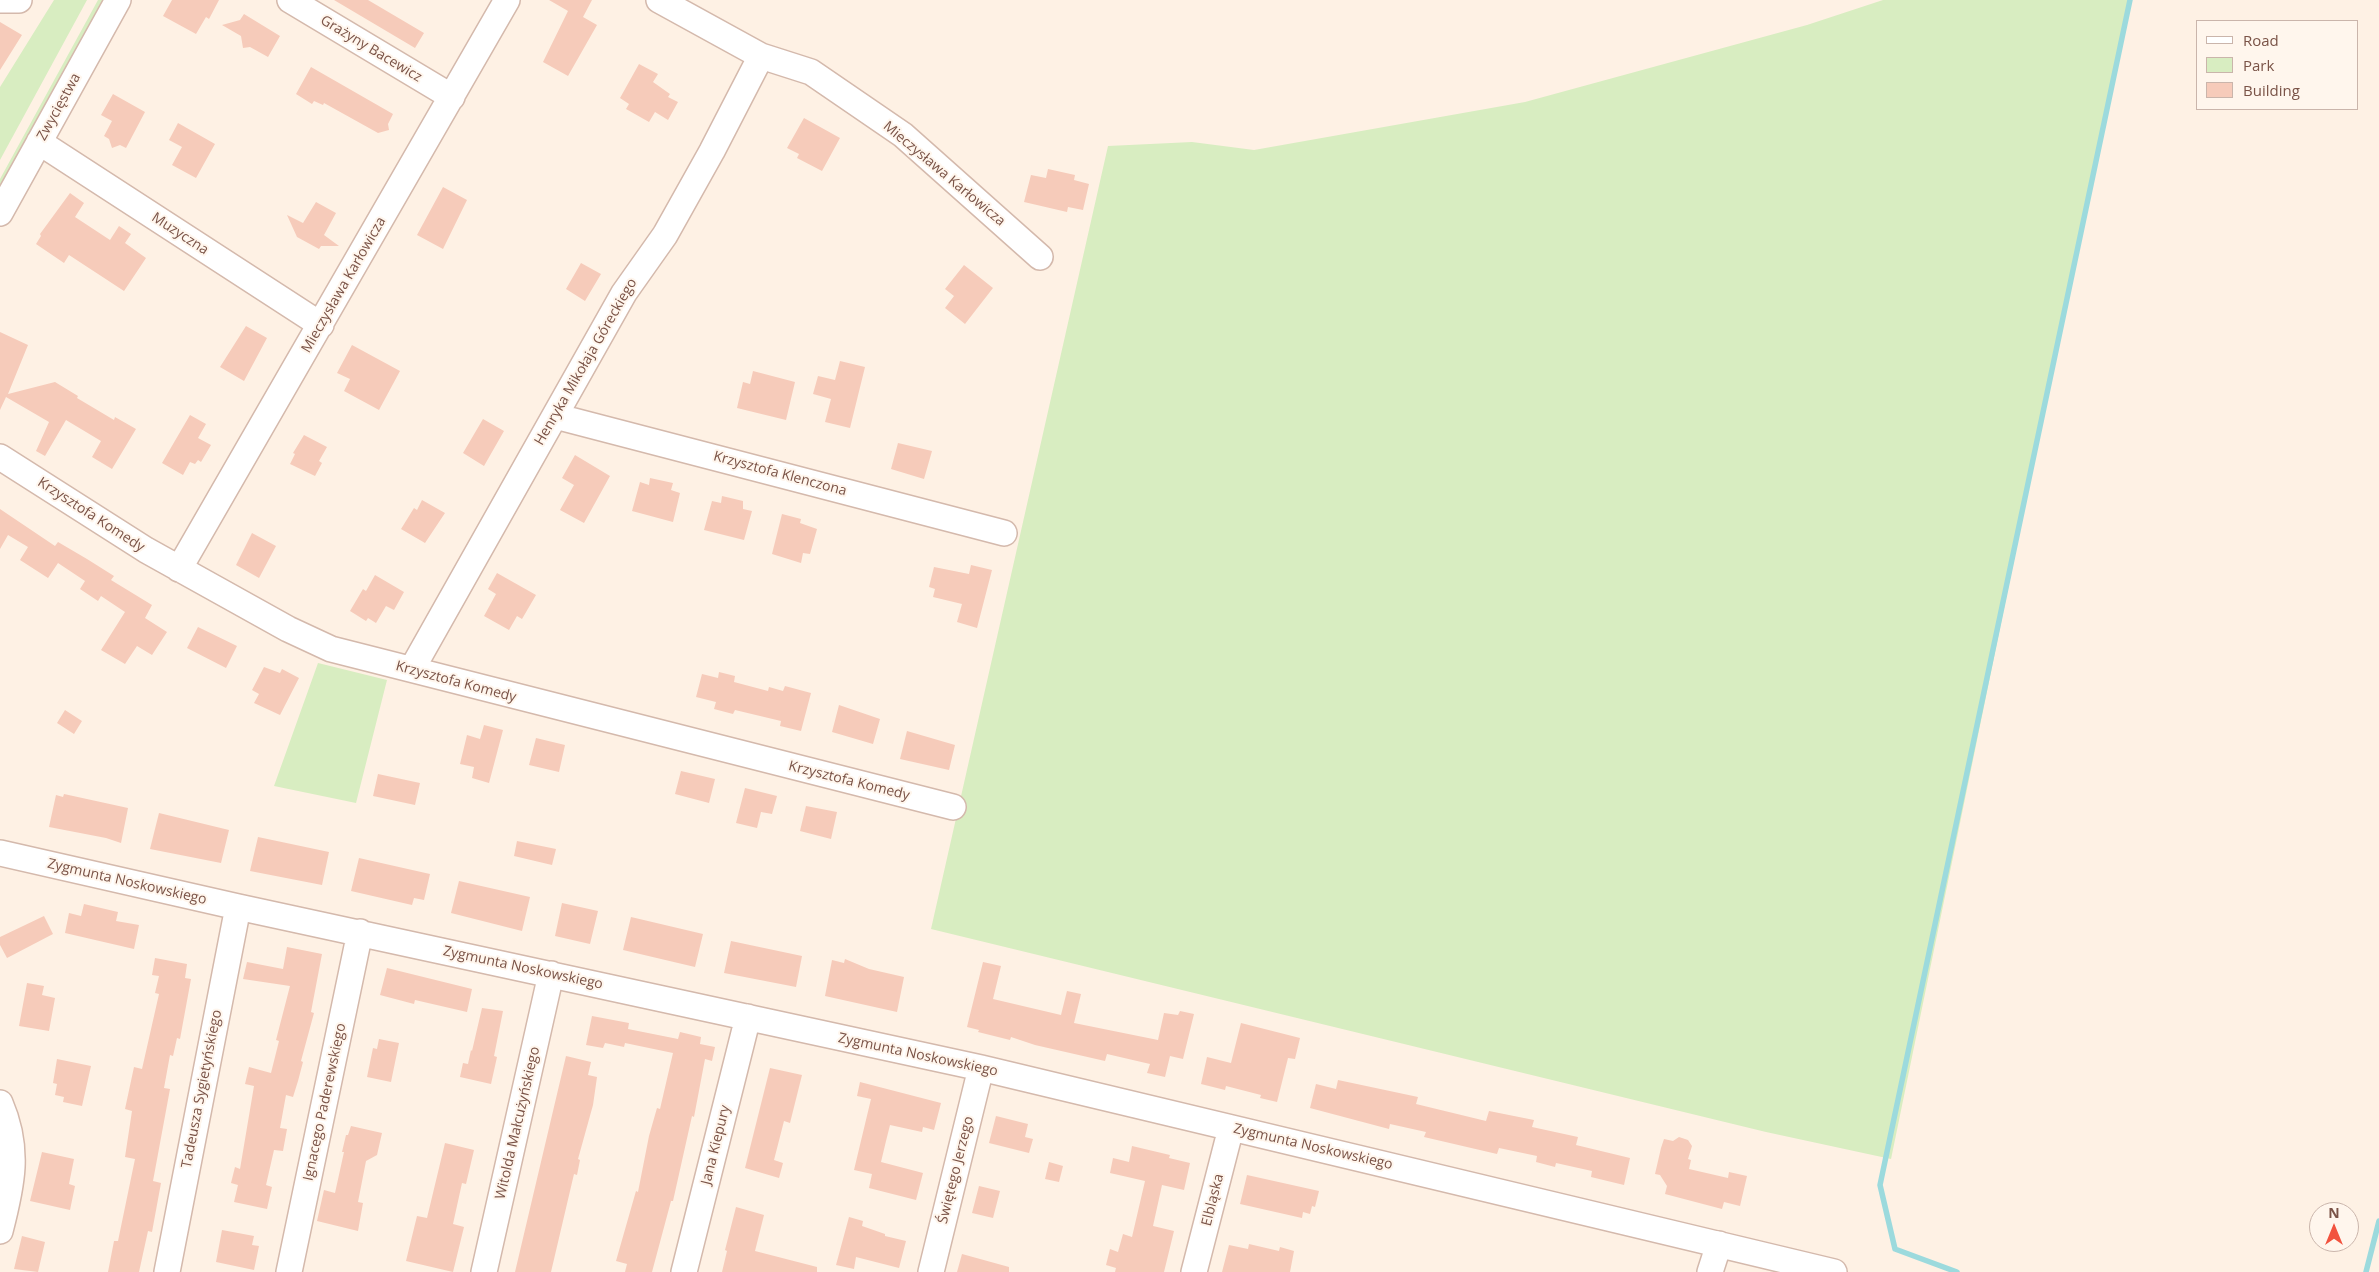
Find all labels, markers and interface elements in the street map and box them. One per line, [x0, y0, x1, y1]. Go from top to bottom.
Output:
street label: Grażyny Bacewicz [317, 12, 425, 86]
legend [2196, 20, 2359, 110]
text: Road [2243, 30, 2279, 50]
text: Park [2243, 55, 2274, 75]
street label: Zwycięstwa [34, 70, 84, 144]
text: Building [2243, 80, 2300, 100]
street label: Mieczysława Karłowicza [880, 118, 1008, 230]
street label: Muzyczna [148, 209, 212, 259]
street label: Mieczysława Karłowicza [298, 214, 390, 356]
street label: Henryka Mikołaja Góreckiego [531, 275, 641, 449]
street label: Krzysztofa Klenczona [712, 448, 848, 500]
street label: Krzysztofa Komedy [34, 474, 148, 556]
street label: Krzysztofa Komedy [394, 658, 518, 706]
street label: Krzysztofa Komedy [787, 758, 911, 804]
street label: Zygmunta Noskowskiego [46, 855, 208, 909]
street label: Zygmunta Noskowskiego [442, 943, 604, 993]
street label: Tadeusza Sygietyńskiego [178, 1008, 226, 1170]
street label: Ignacego Paderewskiego [300, 1022, 350, 1182]
street label: Zygmunta Noskowskiego [837, 1030, 999, 1080]
street label: Witolda Małcużyńskiego [492, 1045, 544, 1201]
street label: Jana Kiepury [698, 1103, 734, 1187]
street label: Świętego Jerzego [935, 1114, 977, 1226]
street label: Zygmunta Noskowskiego [1232, 1120, 1394, 1174]
street label: Elbląska [1198, 1172, 1228, 1228]
north arrow [2309, 1202, 2359, 1252]
text: N [2328, 1203, 2340, 1222]

